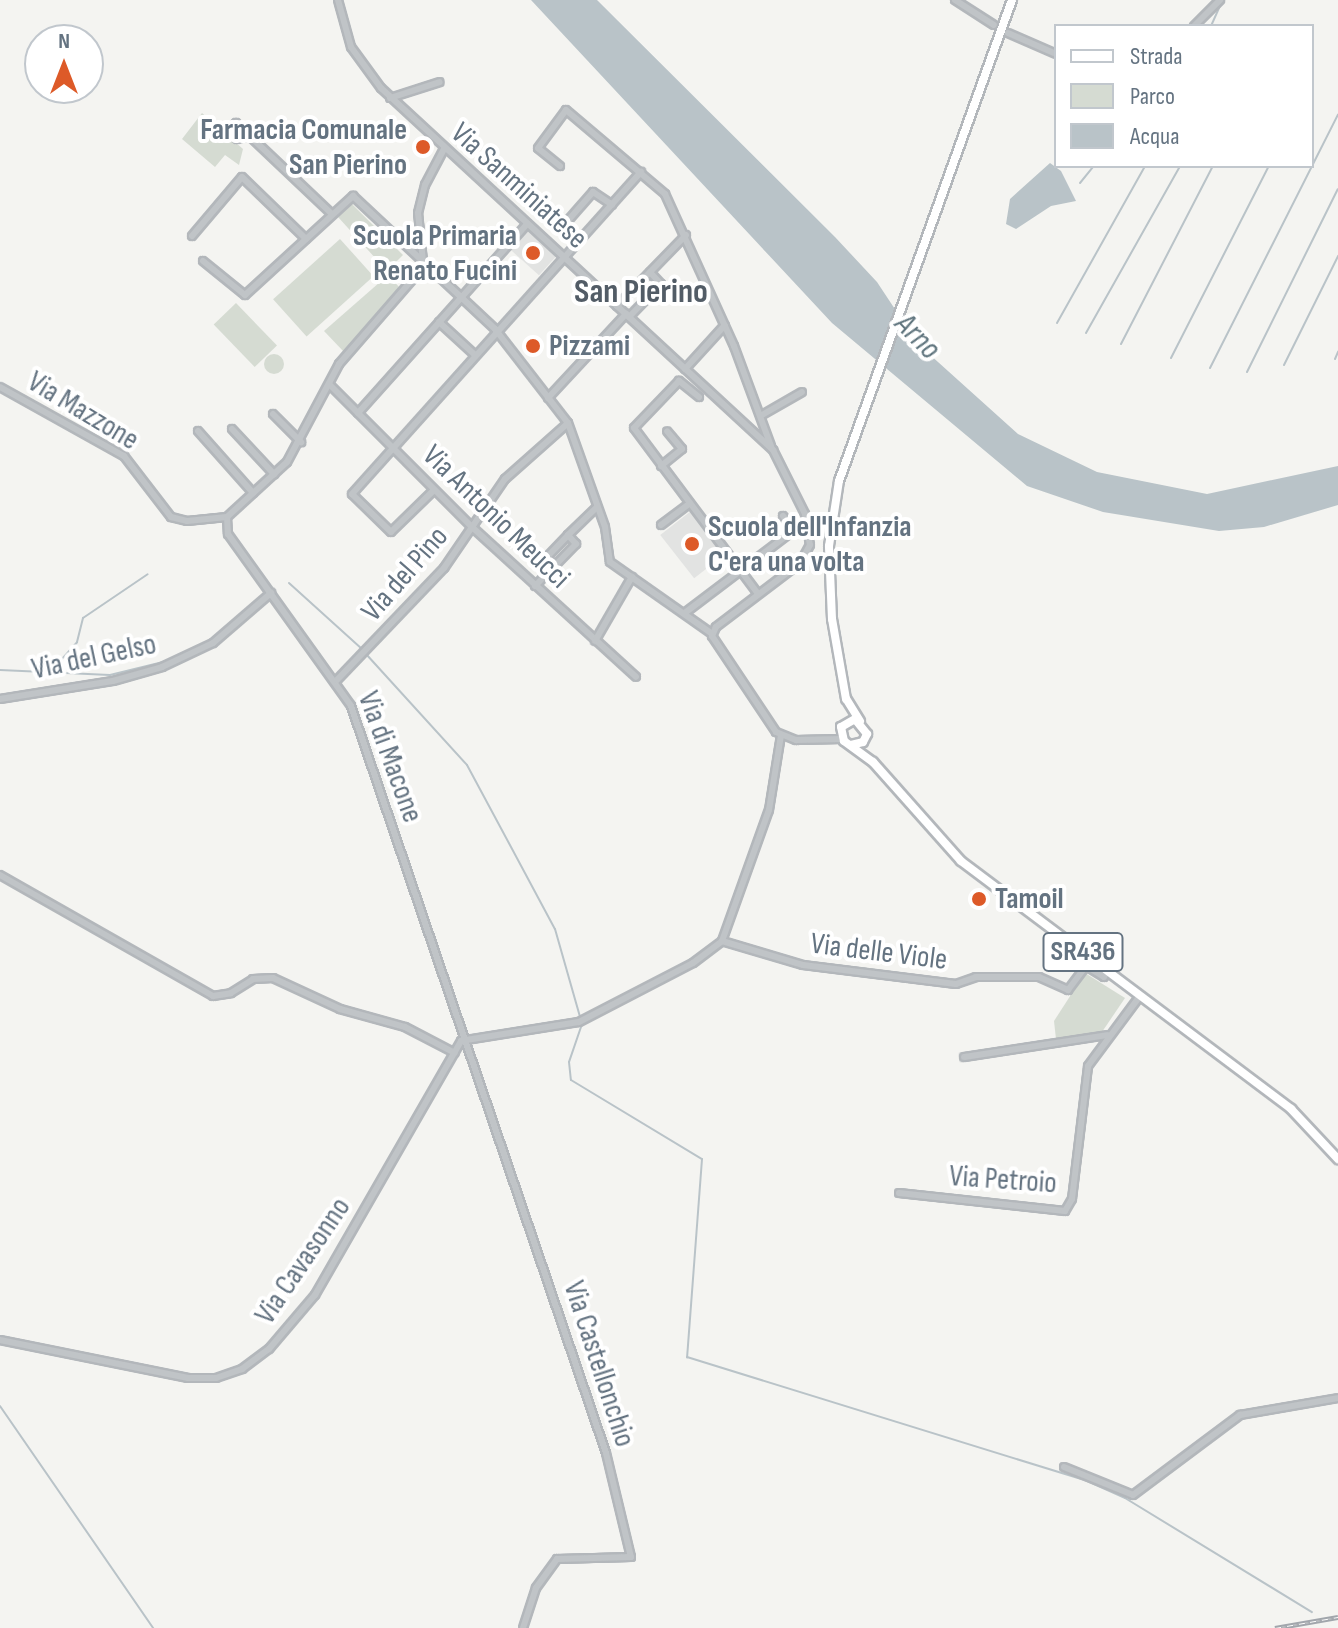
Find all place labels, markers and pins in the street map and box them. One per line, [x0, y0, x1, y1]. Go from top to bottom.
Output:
place label: Farmacia Comunale San Pierino [200, 112, 407, 182]
marker: Farmacia Comunale San Pierino [414, 138, 432, 156]
place label: Scuola Primaria Renato Fucini [353, 218, 517, 288]
marker: Scuola Primaria Renato Fucini [524, 244, 542, 262]
place label: Pizzami [549, 328, 630, 364]
marker: Pizzami [524, 337, 542, 355]
place label: Scuola dell'Infanzia C'era una volta [708, 509, 911, 580]
marker: Scuola dell'Infanzia C'era una volta [683, 535, 701, 553]
place label: Tamoil [995, 881, 1064, 917]
marker: Tamoil [970, 890, 988, 908]

